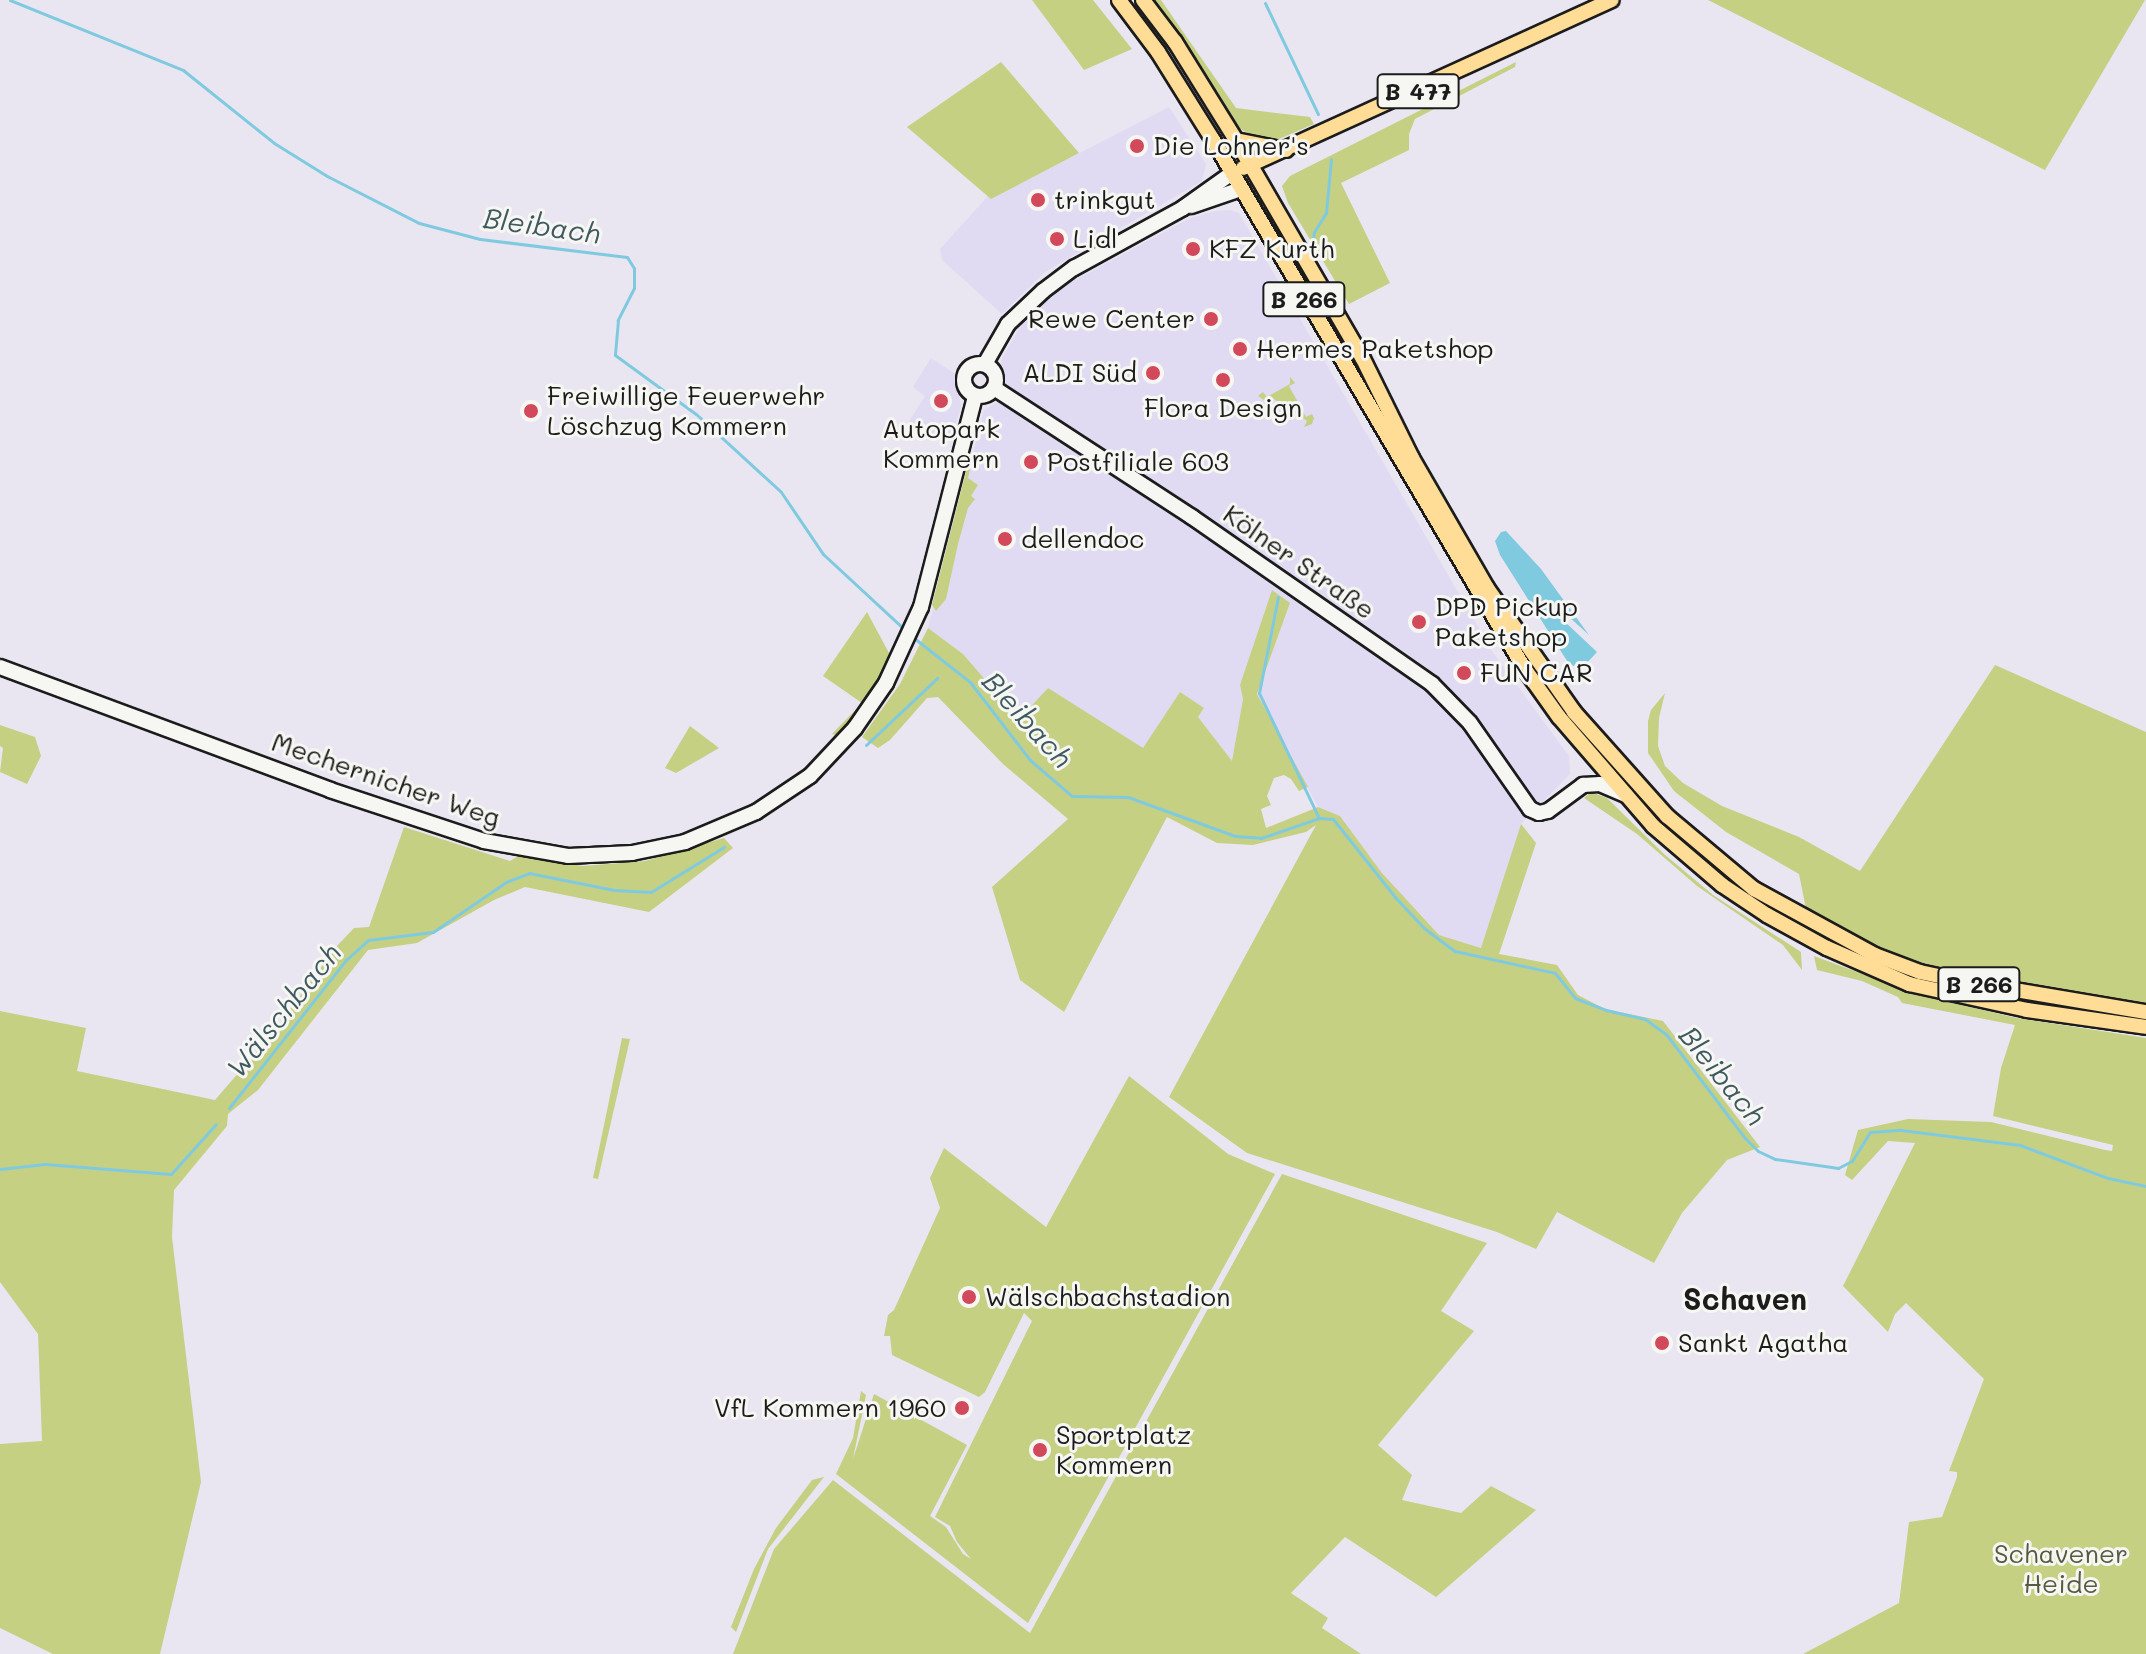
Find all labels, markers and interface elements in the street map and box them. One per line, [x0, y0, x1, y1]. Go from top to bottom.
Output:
road number: B 477 [1376, 71, 1460, 111]
place label: Die Lohner's [1153, 130, 1309, 162]
marker: Die Lohner's [1128, 137, 1146, 155]
place label: trinkgut [1054, 184, 1155, 216]
marker: trinkgut [1029, 191, 1047, 209]
water label: Bleibach [481, 200, 603, 250]
place label: Lidl [1073, 223, 1118, 255]
marker: Lidl [1048, 230, 1066, 248]
place label: KFZ Kurth [1209, 233, 1334, 265]
marker: KFZ Kurth [1184, 240, 1202, 258]
road number: B 266 [1262, 279, 1346, 319]
place label: Rewe Center [1028, 303, 1195, 335]
marker: Rewe Center [1202, 310, 1220, 328]
place label: Hermes Paketshop [1256, 333, 1494, 365]
marker: Hermes Paketshop [1231, 340, 1249, 358]
place label: ALDI Süd [1022, 357, 1137, 389]
marker: ALDI Süd [1144, 364, 1162, 382]
marker: Flora Design [1214, 371, 1232, 389]
place label: Freiwillige Feuerwehr Löschzug Kommern [547, 380, 825, 442]
marker: Autopark Kommern [932, 392, 950, 410]
place label: Flora Design [1144, 392, 1302, 424]
marker: Freiwillige Feuerwehr Löschzug Kommern [522, 402, 540, 420]
place label: Autopark Kommern [882, 413, 1000, 474]
place label: Postfiliale 603 [1047, 446, 1229, 478]
marker: Postfiliale 603 [1022, 453, 1040, 471]
street label: Kölner Straße [1217, 498, 1381, 626]
place label: dellendoc [1021, 523, 1144, 555]
marker: dellendoc [996, 530, 1014, 548]
place label: DPD Pickup Paketshop [1435, 591, 1578, 652]
marker: DPD Pickup Paketshop [1410, 613, 1428, 631]
place label: FUN CAR [1480, 657, 1593, 689]
water label: Bleibach [976, 664, 1080, 774]
marker: FUN CAR [1455, 664, 1473, 682]
street label: Mechernicher Weg [268, 726, 504, 834]
water label: Wälschbach [219, 936, 347, 1084]
road number: B 266 [1937, 964, 2021, 1004]
water label: Bleibach [1673, 1019, 1773, 1131]
district label: Schaven [1683, 1280, 1807, 1316]
place label: Wälschbachstadion [985, 1281, 1230, 1313]
marker: Wälschbachstadion [960, 1288, 978, 1306]
place label: Sankt Agatha [1678, 1327, 1848, 1359]
marker: Sankt Agatha [1653, 1334, 1671, 1352]
place label: VfL Kommern 1960 [714, 1392, 946, 1424]
marker: VfL Kommern 1960 [953, 1399, 971, 1417]
place label: Sportplatz Kommern [1056, 1419, 1191, 1480]
marker: Sportplatz Kommern [1031, 1441, 1049, 1459]
park label: Schavener Heide [1994, 1538, 2128, 1600]

